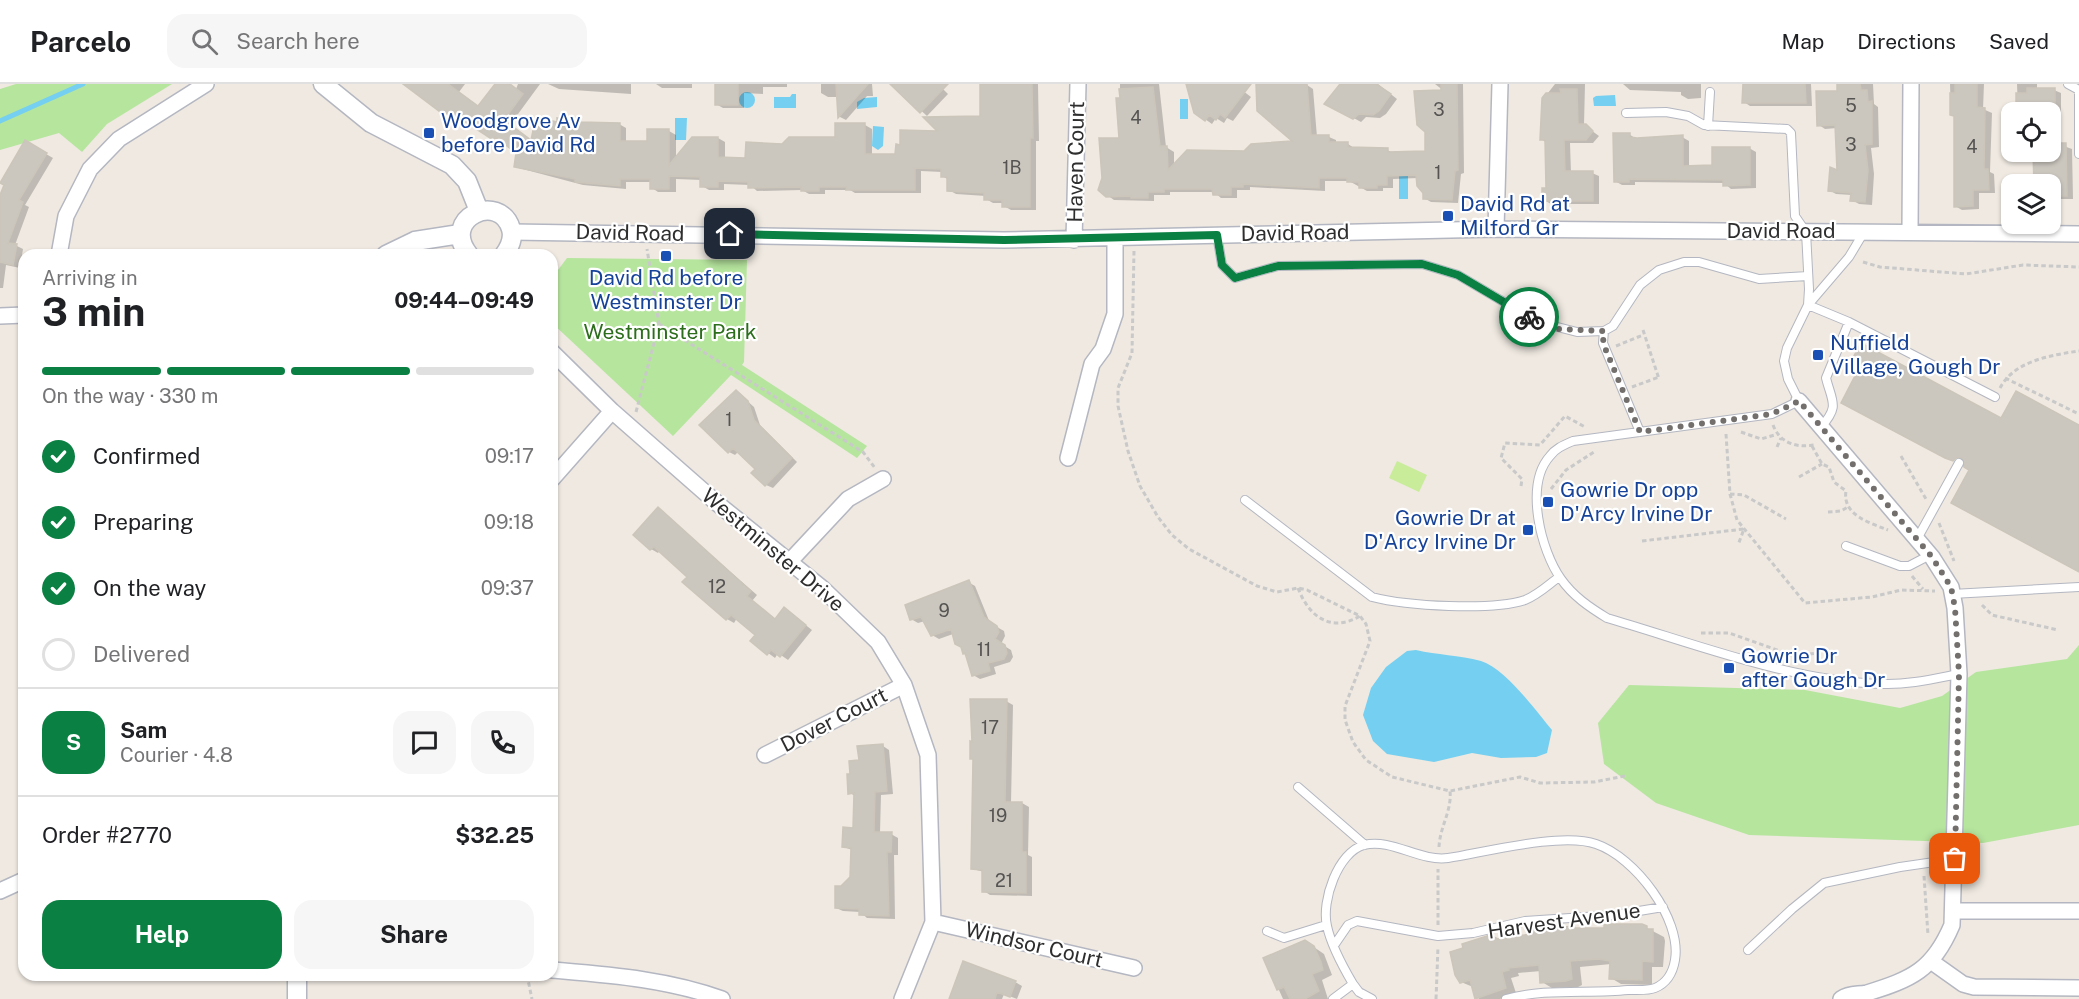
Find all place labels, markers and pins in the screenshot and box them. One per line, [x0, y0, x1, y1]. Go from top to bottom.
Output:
place label: Woodgrove Av before David Rd [441, 108, 596, 157]
marker: Woodgrove Av before David Rd [422, 126, 436, 140]
place label: David Rd at Milford Gr [1460, 191, 1570, 240]
pin [704, 208, 755, 259]
marker: David Rd at Milford Gr [1441, 209, 1455, 223]
marker: David Rd before Westminster Dr [659, 249, 673, 263]
place label: David Rd before Westminster Dr [589, 265, 743, 314]
place label: Nuffield Village, Gough Dr [1830, 330, 2000, 379]
marker: Nuffield Village, Gough Dr [1811, 348, 1825, 362]
place label: Gowrie Dr opp D'Arcy Irvine Dr [1560, 477, 1712, 526]
marker: Gowrie Dr opp D'Arcy Irvine Dr [1541, 495, 1555, 509]
place label: Gowrie Dr at D'Arcy Irvine Dr [1364, 505, 1516, 554]
marker: Gowrie Dr at D'Arcy Irvine Dr [1521, 523, 1535, 537]
place label: Gowrie Dr after Gough Dr [1741, 643, 1885, 692]
marker: Gowrie Dr after Gough Dr [1722, 661, 1736, 675]
pin [1929, 833, 1980, 884]

